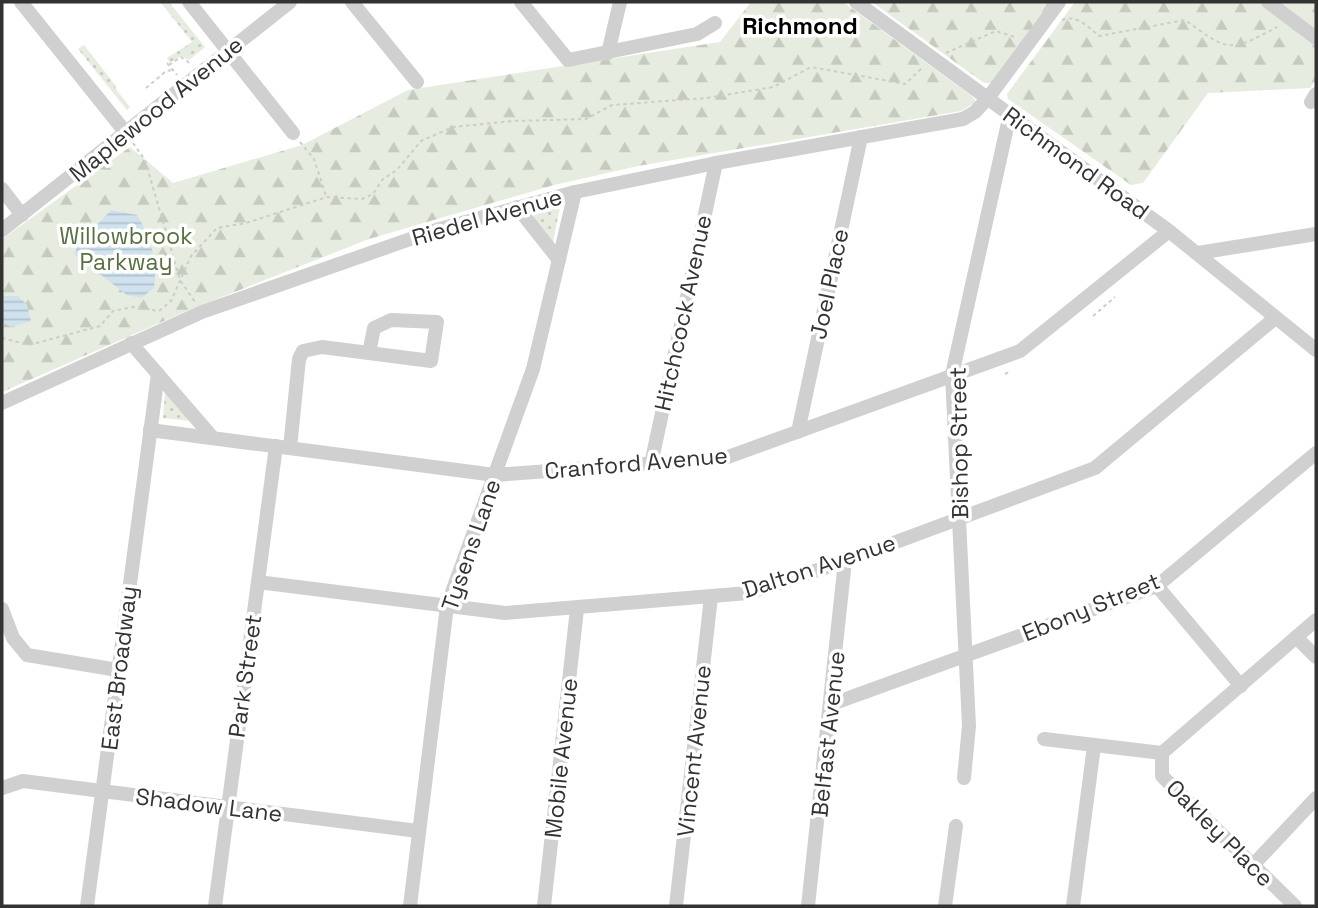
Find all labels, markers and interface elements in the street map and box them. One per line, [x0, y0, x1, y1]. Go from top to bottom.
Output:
district label: Richmond [742, 10, 858, 41]
street label: Maplewood Avenue [63, 30, 249, 188]
street label: Richmond Road [997, 100, 1155, 226]
street label: Riedel Avenue [409, 181, 565, 253]
street label: Hitchcock Avenue [648, 212, 718, 414]
park label: Willowbrook Parkway [59, 221, 193, 277]
street label: Joel Place [803, 226, 855, 342]
street label: Bishop Street [943, 367, 975, 519]
street label: Cranford Avenue [543, 440, 729, 486]
street label: Tysens Lane [434, 475, 508, 615]
street label: Dalton Avenue [739, 527, 899, 605]
street label: Ebony Street [1018, 566, 1164, 648]
street label: East Broadway [94, 584, 144, 752]
street label: Park Street [222, 613, 268, 739]
street label: Belfast Avenue [804, 649, 852, 819]
street label: Vincent Avenue [670, 664, 718, 838]
street label: Mobile Avenue [538, 677, 584, 839]
street label: Oakley Place [1160, 773, 1280, 893]
street label: Shadow Lane [134, 781, 284, 829]

